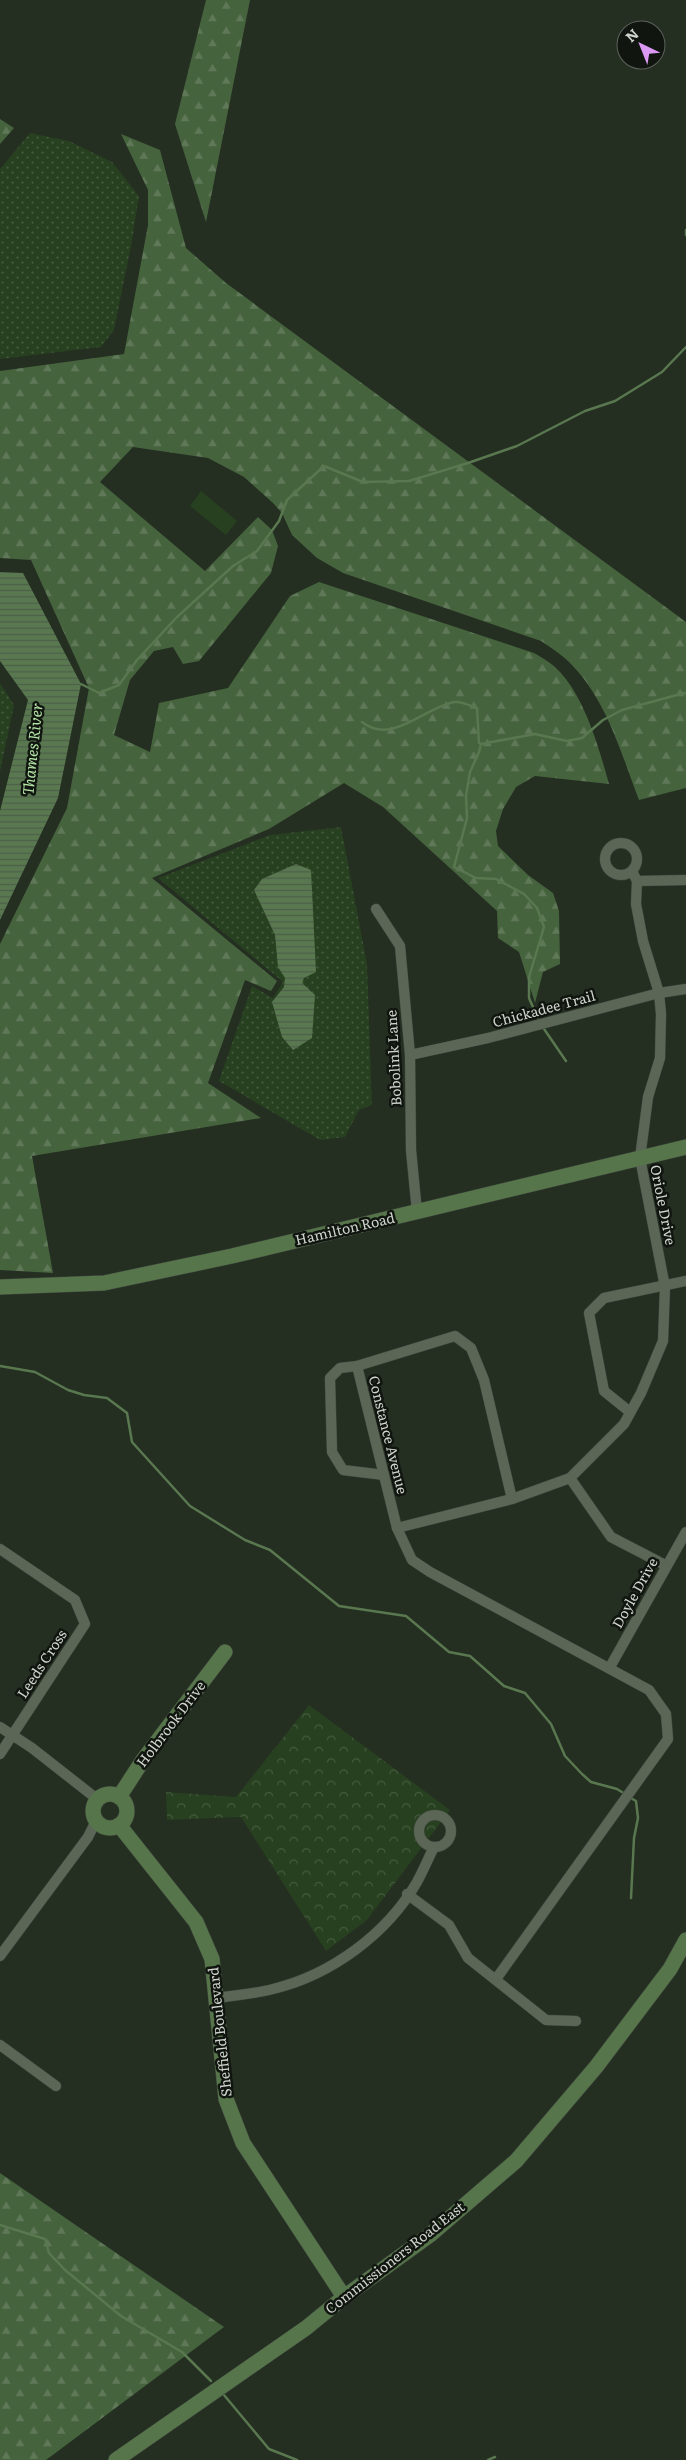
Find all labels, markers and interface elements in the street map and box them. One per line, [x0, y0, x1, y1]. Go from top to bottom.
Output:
north arrow [616, 20, 666, 70]
text: N [620, 23, 643, 46]
water label: Thames River [15, 702, 48, 796]
street label: Chickadee Trail [490, 985, 598, 1031]
street label: Bobolink Lane [380, 1009, 406, 1107]
street label: Oriole Drive [646, 1163, 682, 1247]
street label: Hamilton Road [293, 1207, 397, 1249]
street label: Constance Avenue [365, 1373, 413, 1496]
street label: Doyle Drive [607, 1554, 662, 1631]
street label: Leeds Cross [12, 1625, 71, 1702]
street label: Holbrook Drive [131, 1676, 209, 1771]
street label: Sheffield Boulevard [202, 1966, 236, 2098]
street label: Commissioners Road East [320, 2196, 469, 2318]

